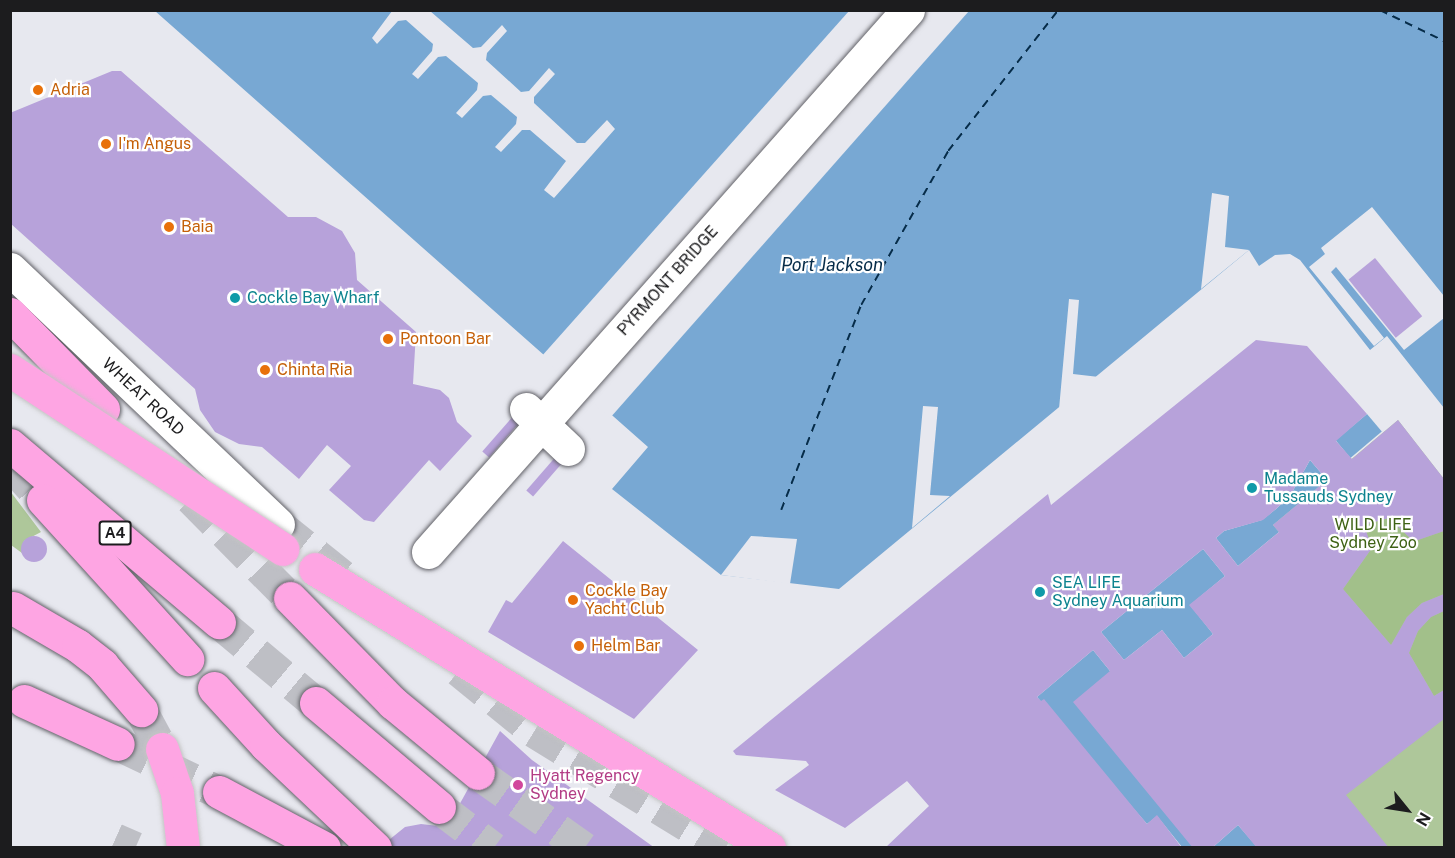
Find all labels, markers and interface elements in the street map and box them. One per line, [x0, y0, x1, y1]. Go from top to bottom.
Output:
place label: Adria [50, 80, 90, 100]
marker: Adria [31, 83, 45, 97]
place label: I'm Angus [118, 134, 191, 154]
marker: I'm Angus [99, 137, 113, 151]
place label: Baia [181, 217, 213, 237]
marker: Baia [162, 220, 176, 234]
street label: PYRMONT BRIDGE [614, 222, 722, 340]
water label: Port Jackson [781, 254, 883, 276]
place label: Cockle Bay Wharf [247, 288, 380, 308]
marker: Cockle Bay Wharf [228, 291, 242, 305]
place label: Pontoon Bar [400, 329, 491, 349]
marker: Pontoon Bar [381, 332, 395, 346]
street label: WHEAT ROAD [98, 354, 188, 440]
place label: Chinta Ria [277, 360, 353, 380]
marker: Chinta Ria [258, 363, 272, 377]
place label: Madame Tussauds Sydney [1264, 469, 1393, 507]
marker: Madame Tussauds Sydney [1245, 481, 1259, 495]
park label: WILD LIFE Sydney Zoo [1329, 515, 1417, 553]
road number: A4 [98, 521, 132, 545]
place label: SEA LIFE Sydney Aquarium [1052, 573, 1184, 611]
place label: Cockle Bay Yacht Club [585, 581, 668, 619]
marker: SEA LIFE Sydney Aquarium [1033, 585, 1047, 599]
marker: Cockle Bay Yacht Club [566, 593, 580, 607]
place label: Helm Bar [591, 636, 661, 656]
marker: Helm Bar [572, 639, 586, 653]
place label: Hyatt Regency Sydney [530, 766, 639, 804]
marker: Hyatt Regency Sydney [511, 778, 525, 792]
north arrow [1377, 780, 1437, 840]
text: N [1412, 809, 1434, 829]

